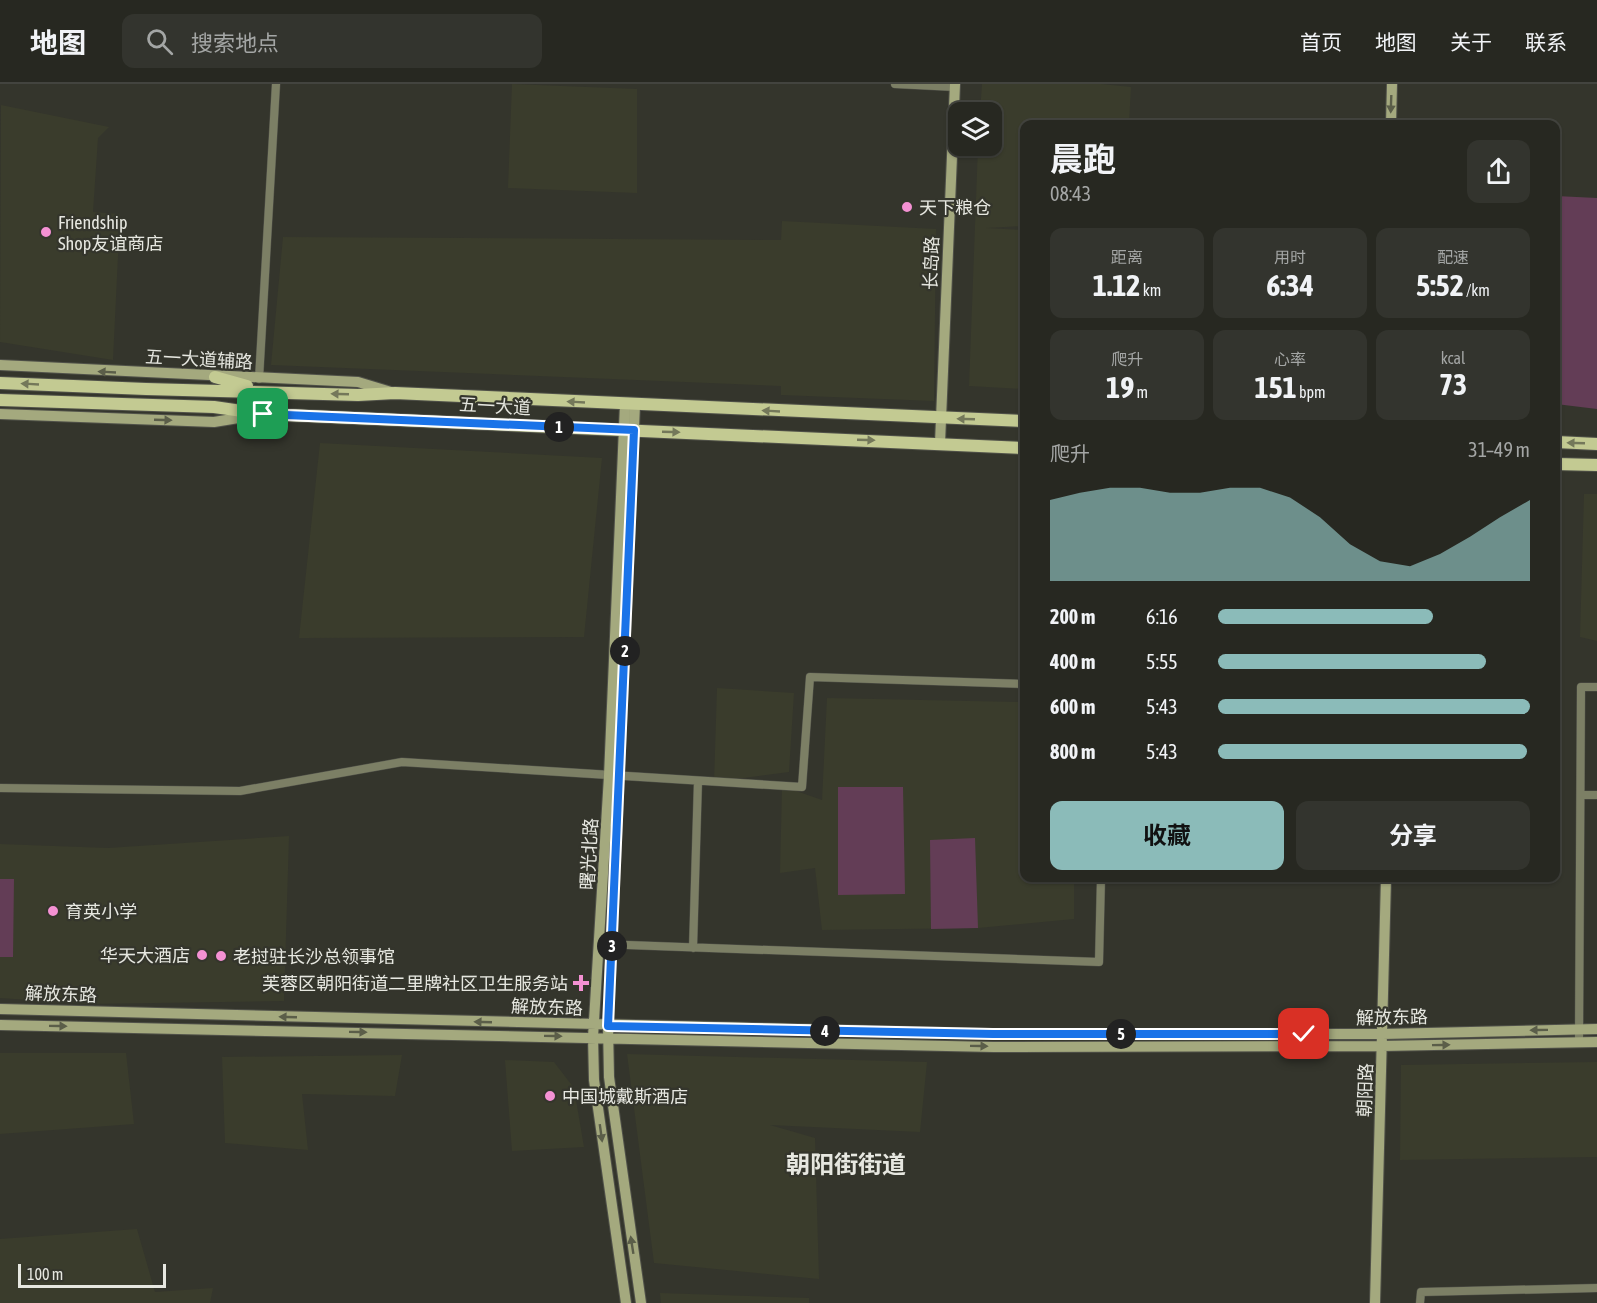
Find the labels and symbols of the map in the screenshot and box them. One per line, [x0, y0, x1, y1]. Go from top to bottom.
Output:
one-way arrow [1386, 95, 1396, 114]
place label: 天下粮仓 [919, 197, 991, 218]
marker: 天下粮仓 [900, 200, 914, 214]
place label: Friendship Shop友谊商店 [58, 212, 163, 254]
marker: Friendship Shop友谊商店 [39, 225, 53, 239]
street label: 长岛路 [920, 236, 942, 290]
street label: 五一大道辅路 [145, 346, 253, 372]
one-way arrow [97, 367, 116, 376]
one-way arrow [20, 379, 39, 388]
pin [237, 388, 288, 439]
one-way arrow [330, 389, 349, 398]
street label: 五一大道 [458, 394, 532, 418]
one-way arrow [567, 397, 586, 406]
one-way arrow [762, 406, 781, 415]
pin: 1 [544, 412, 574, 442]
one-way arrow [154, 415, 173, 424]
one-way arrow [957, 415, 976, 424]
one-way arrow [661, 427, 680, 436]
one-way arrow [856, 435, 875, 444]
one-way arrow [1567, 438, 1586, 447]
pin: 2 [610, 636, 640, 666]
street label: 曙光北路 [577, 817, 601, 891]
place label: 育英小学 [65, 901, 137, 922]
marker: 育英小学 [46, 904, 60, 918]
pin: 3 [597, 931, 627, 961]
place label: 华天大酒店 [100, 945, 190, 966]
place label: 老挝驻长沙总领事馆 [233, 946, 395, 967]
marker: 华天大酒店 [195, 948, 209, 962]
marker: 老挝驻长沙总领事馆 [214, 949, 228, 963]
place label: 芙蓉区朝阳街道二里牌社区卫生服务站 [262, 973, 568, 994]
marker: 芙蓉区朝阳街道二里牌社区卫生服务站 [572, 974, 590, 992]
street label: 解放东路 [25, 982, 97, 1006]
street label: 解放东路 [511, 995, 583, 1019]
street label: 解放东路 [1356, 1006, 1428, 1028]
pin [1278, 1008, 1329, 1059]
one-way arrow [278, 1012, 297, 1022]
pin: 4 [810, 1016, 840, 1046]
one-way arrow [473, 1017, 492, 1027]
pin: 5 [1106, 1019, 1136, 1049]
one-way arrow [49, 1021, 68, 1031]
one-way arrow [1529, 1026, 1548, 1035]
one-way arrow [349, 1027, 368, 1037]
one-way arrow [544, 1031, 563, 1041]
one-way arrow [1431, 1040, 1450, 1049]
one-way arrow [970, 1042, 989, 1051]
street label: 朝阳路 [1354, 1063, 1376, 1117]
place label: 中国城戴斯酒店 [562, 1086, 688, 1107]
marker: 中国城戴斯酒店 [543, 1089, 557, 1103]
one-way arrow [597, 1124, 606, 1143]
district label: 朝阳街街道 [786, 1151, 906, 1178]
one-way arrow [628, 1236, 637, 1255]
scale bar [18, 1261, 166, 1288]

